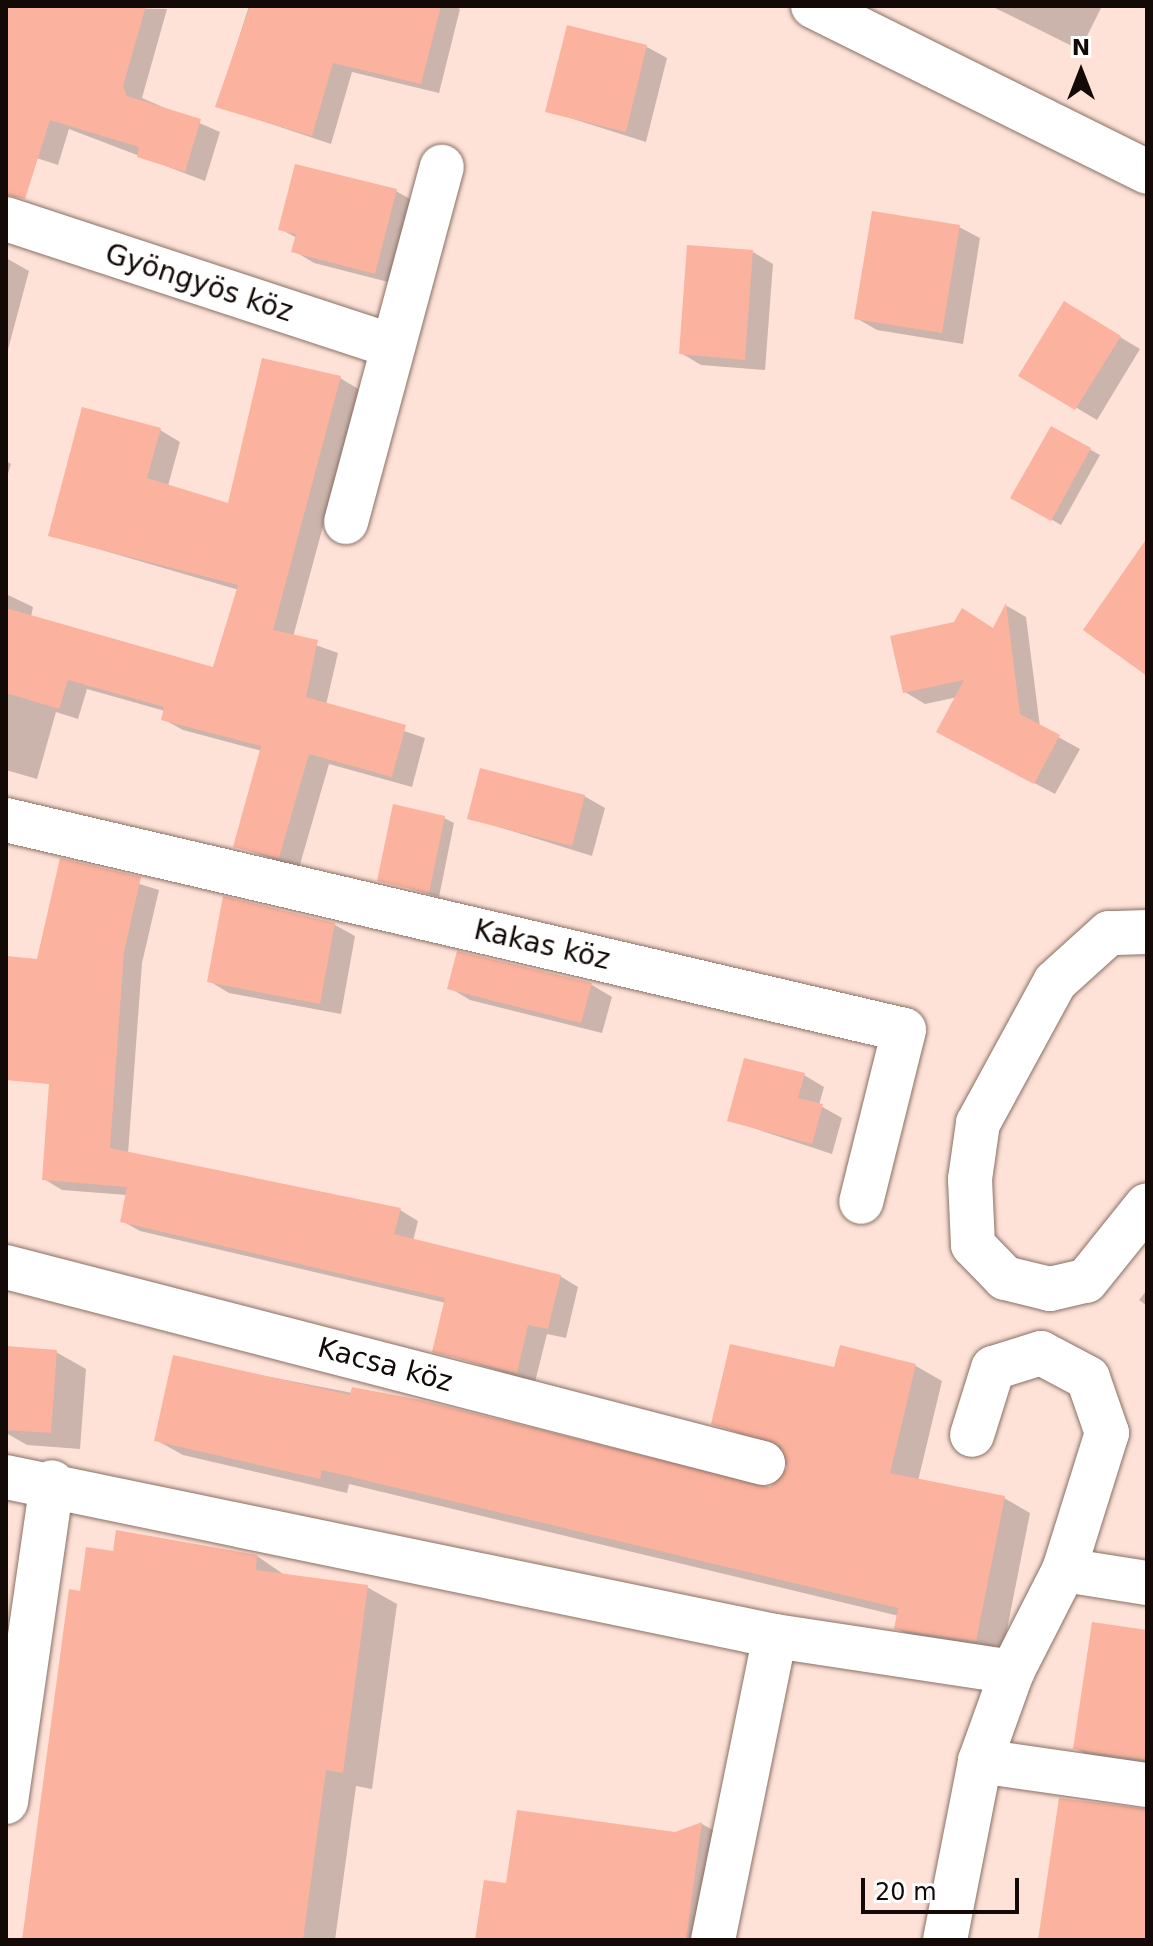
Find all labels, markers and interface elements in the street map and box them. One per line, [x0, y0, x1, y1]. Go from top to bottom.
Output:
north arrow [1041, 32, 1121, 112]
text: N [1072, 35, 1090, 60]
street label: Gyöngyös köz [101, 237, 297, 329]
street label: Kakas köz [471, 913, 613, 977]
street label: Kacsa köz [314, 1331, 456, 1399]
scale bar [865, 1862, 1023, 1912]
text: 20 m [875, 1878, 937, 1906]

